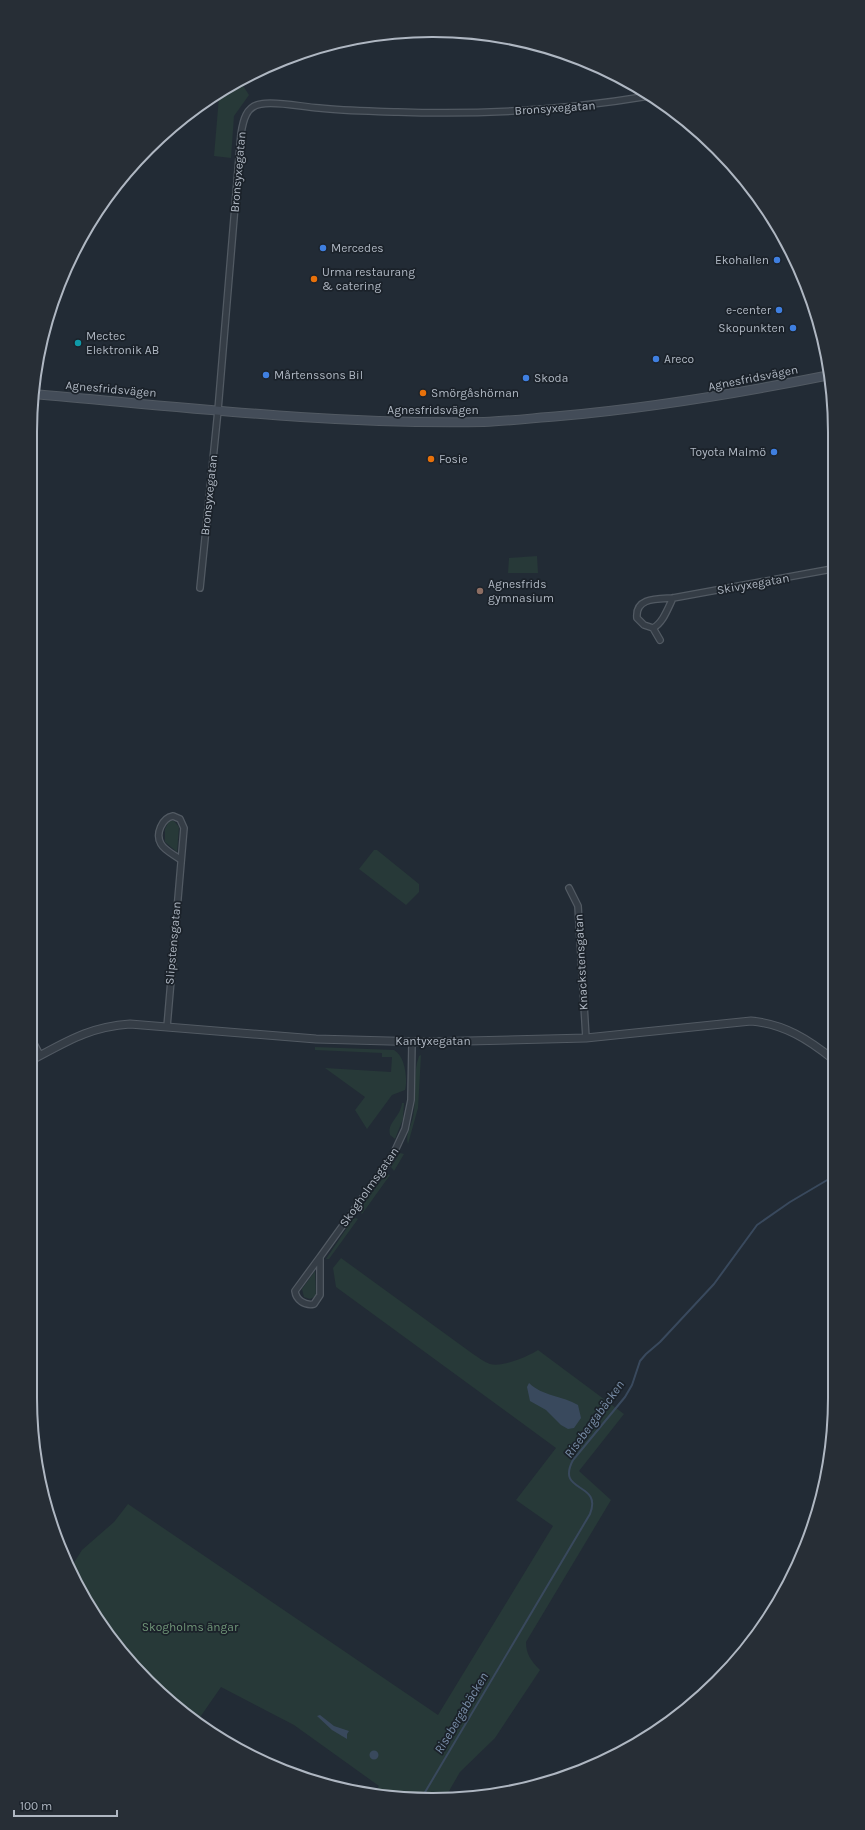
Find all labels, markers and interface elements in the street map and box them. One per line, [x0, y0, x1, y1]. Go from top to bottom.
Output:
street label: Bronsyxegatan [514, 98, 596, 118]
street label: Bronsyxegatan [227, 131, 249, 213]
place label: Mercedes [331, 241, 384, 255]
marker: Mercedes [318, 243, 328, 253]
place label: Ekohallen [715, 253, 769, 267]
marker: Ekohallen [772, 255, 782, 265]
place label: Urma restaurang & catering [322, 265, 415, 293]
marker: Urma restaurang & catering [309, 274, 319, 284]
place label: e-center [726, 303, 772, 317]
marker: e-center [774, 305, 784, 315]
place label: Skopunkten [718, 321, 785, 335]
marker: Skopunkten [788, 323, 798, 333]
place label: Mectec Elektronik AB [86, 329, 159, 357]
marker: Mectec Elektronik AB [73, 338, 83, 348]
place label: Areco [664, 352, 694, 366]
marker: Areco [651, 354, 661, 364]
street label: Agnesfridsvägen [707, 362, 799, 394]
place label: Mårtenssons Bil [274, 368, 363, 382]
marker: Mårtenssons Bil [261, 370, 271, 380]
place label: Skoda [534, 371, 568, 385]
marker: Skoda [521, 373, 531, 383]
street label: Agnesfridsvägen [65, 378, 157, 400]
place label: Smörgåshörnan [431, 386, 519, 400]
marker: Smörgåshörnan [418, 388, 428, 398]
street label: Agnesfridsvägen [387, 403, 479, 417]
place label: Toyota Malmö [690, 445, 766, 459]
marker: Toyota Malmö [769, 447, 779, 457]
place label: Fosie [439, 452, 468, 466]
street label: Bronsyxegatan [198, 454, 220, 536]
marker: Fosie [426, 454, 436, 464]
street label: Skivyxegatan [716, 571, 790, 597]
place label: Agnesfrids gymnasium [488, 577, 554, 605]
marker: Agnesfrids gymnasium [475, 586, 485, 596]
street label: Slipstensgatan [162, 901, 184, 985]
street label: Knackstensgatan [571, 914, 591, 1010]
street label: Kantyxegatan [395, 1034, 471, 1048]
street label: Skogholmsgatan [336, 1145, 402, 1229]
water label: Risebergabäcken [561, 1377, 627, 1461]
park label: Skogholms ängar [142, 1620, 239, 1634]
water label: Risebergabäcken [431, 1670, 491, 1756]
scale bar [14, 1792, 117, 1818]
text: 100 m [20, 1799, 52, 1813]

